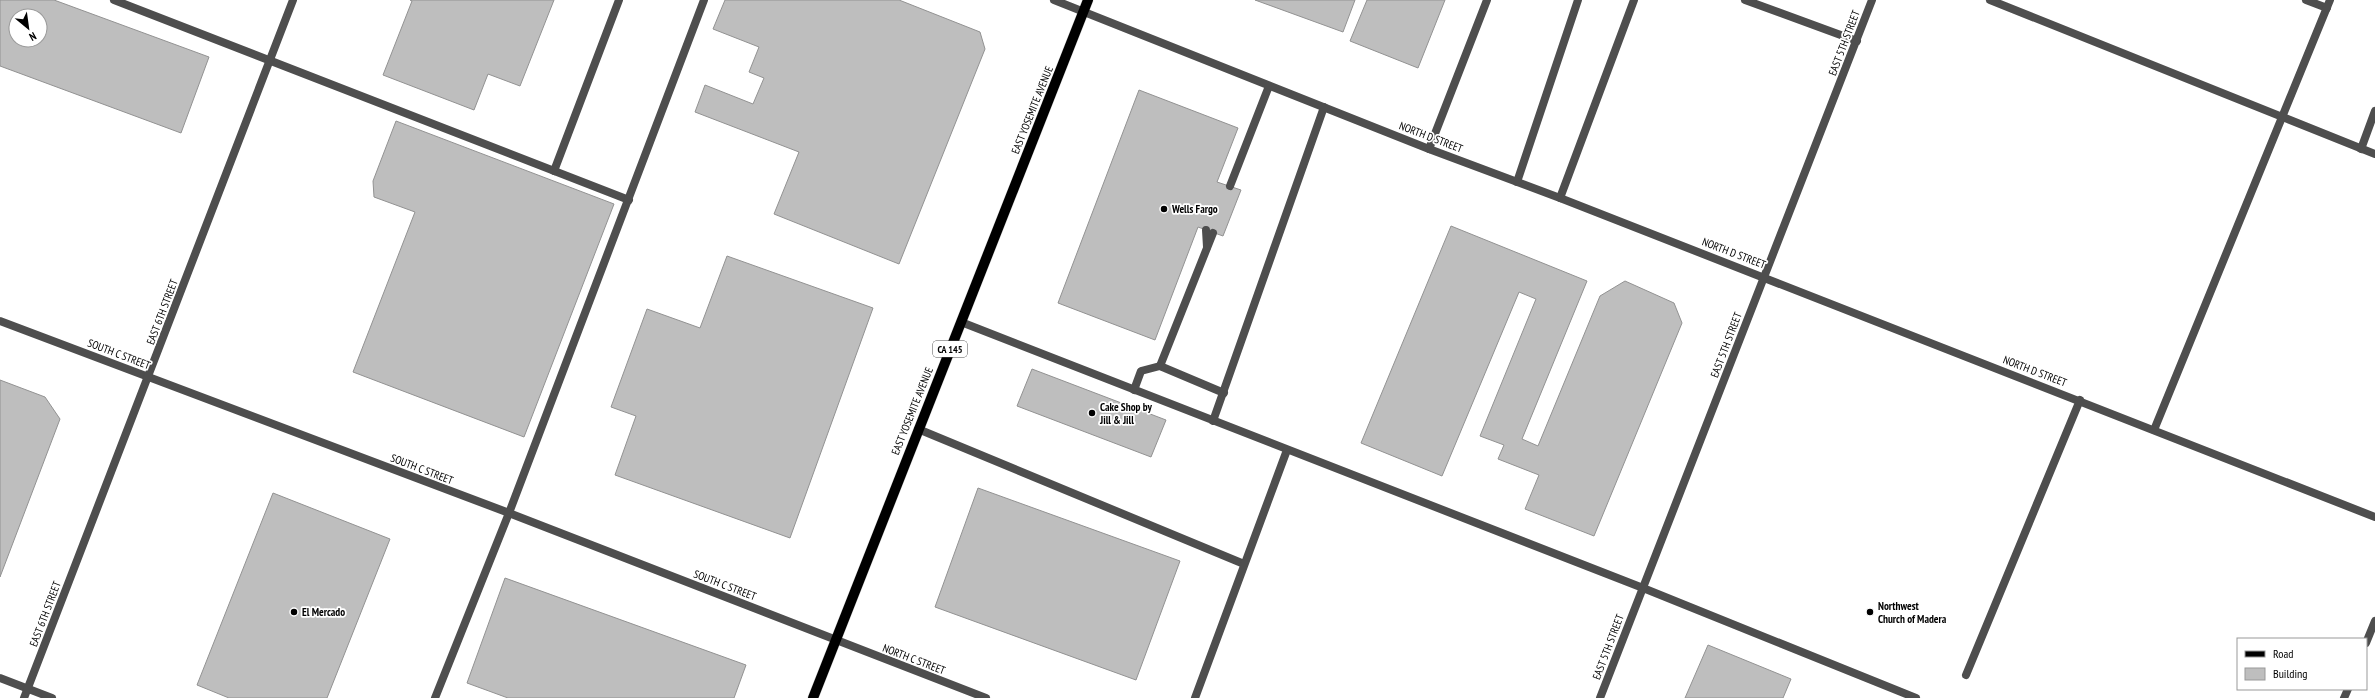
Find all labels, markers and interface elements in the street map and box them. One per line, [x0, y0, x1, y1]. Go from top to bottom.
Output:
north arrow [8, 8, 48, 48]
street label: EAST 5TH STREET [1825, 8, 1863, 78]
text: N [27, 29, 39, 44]
street label: EAST YOSEMITE AVENUE [1008, 64, 1056, 156]
street label: NORTH D STREET [1397, 118, 1465, 156]
place label: Wells Fargo [1171, 202, 1218, 216]
marker: Wells Fargo [1159, 204, 1169, 214]
street label: NORTH D STREET [1700, 234, 1768, 272]
street label: EAST 6TH STREET [143, 277, 181, 347]
street label: EAST 5TH STREET [1707, 310, 1745, 380]
street label: SOUTH C STREET [86, 336, 152, 372]
road number: CA 145 [933, 341, 967, 357]
street label: NORTH D STREET [2001, 352, 2069, 390]
street label: EAST YOSEMITE AVENUE [888, 365, 936, 457]
place label: Cake Shop by Jill & Jill [1099, 400, 1152, 427]
marker: Cake Shop by Jill & Jill [1087, 408, 1097, 418]
street label: SOUTH C STREET [389, 451, 455, 487]
street label: SOUTH C STREET [692, 567, 758, 603]
street label: EAST 6TH STREET [26, 579, 64, 649]
place label: Northwest Church of Madera [1878, 599, 1947, 626]
place label: El Mercado [302, 605, 345, 619]
marker: El Mercado [289, 607, 299, 617]
marker: Northwest Church of Madera [1865, 607, 1875, 617]
street label: EAST 5TH STREET [1589, 612, 1627, 682]
legend [2237, 638, 2367, 690]
street label: NORTH C STREET [881, 641, 947, 677]
text: Road [2273, 646, 2293, 661]
text: Building [2273, 666, 2308, 681]

